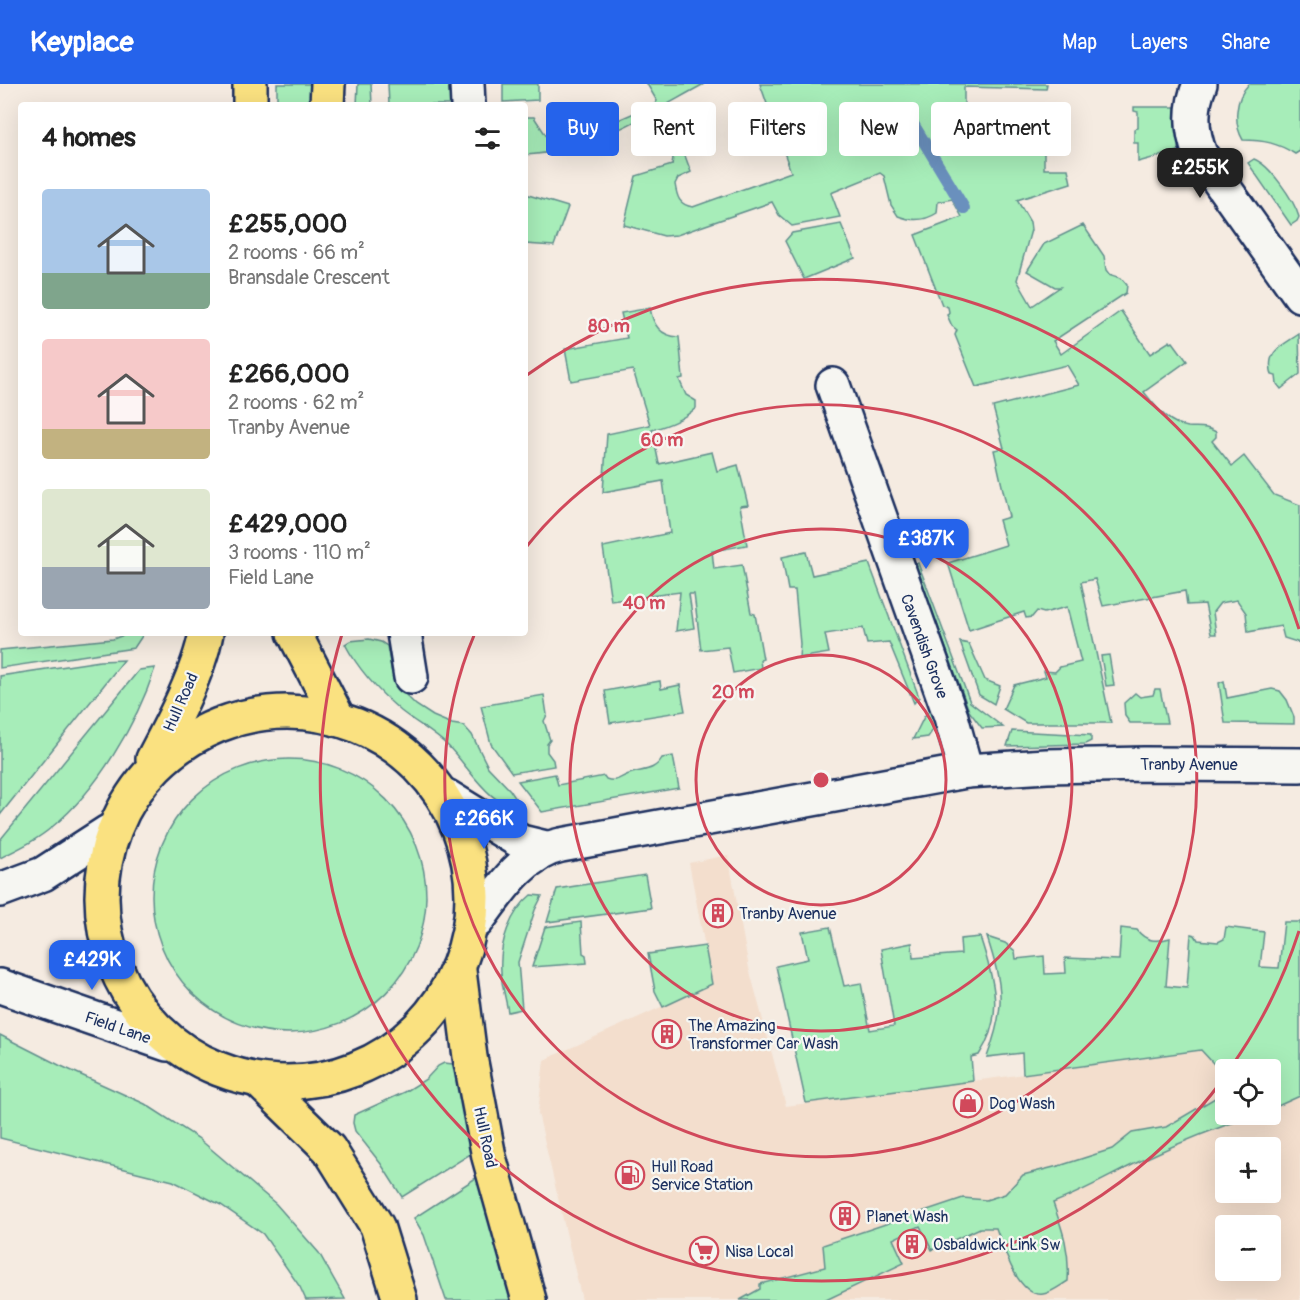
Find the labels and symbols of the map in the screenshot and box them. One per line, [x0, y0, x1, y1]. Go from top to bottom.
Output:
pin: £255K [1158, 148, 1242, 199]
text: 80 m [588, 315, 630, 338]
text: 60 m [641, 429, 683, 452]
pin: £387K [884, 519, 968, 570]
street label: Cavendish Grove [896, 591, 952, 701]
text: 40 m [623, 592, 665, 615]
street label: Hull Road [159, 670, 203, 735]
text: 20 m [712, 681, 754, 704]
street label: Tranby Avenue [1140, 755, 1238, 775]
centre of rings [811, 770, 831, 790]
pin: £266K [442, 799, 526, 850]
building icon: Tranby Avenue [702, 897, 734, 929]
place label: Tranby Avenue [739, 904, 837, 924]
pin: £429K [50, 940, 134, 991]
street label: Field Lane [82, 1007, 153, 1049]
place label: The Amazing Transformer Car Wash [688, 1016, 838, 1054]
building icon: The Amazing Transformer Car Wash [651, 1018, 683, 1050]
shop icon: Dog Wash [952, 1087, 984, 1119]
place label: Dog Wash [989, 1094, 1055, 1114]
street label: Hull Road [469, 1105, 501, 1170]
place label: Hull Road Service Station [651, 1157, 753, 1195]
fuel station icon: Hull Road Service Station [614, 1159, 646, 1191]
building icon: Planet Wash [829, 1200, 861, 1232]
place label: Planet Wash [866, 1207, 948, 1227]
building icon: Osbaldwick Link Sw [896, 1228, 928, 1260]
supermarket icon: Nisa Local [688, 1235, 720, 1267]
place label: Osbaldwick Link Sw [933, 1235, 1060, 1255]
place label: Nisa Local [725, 1242, 794, 1262]

